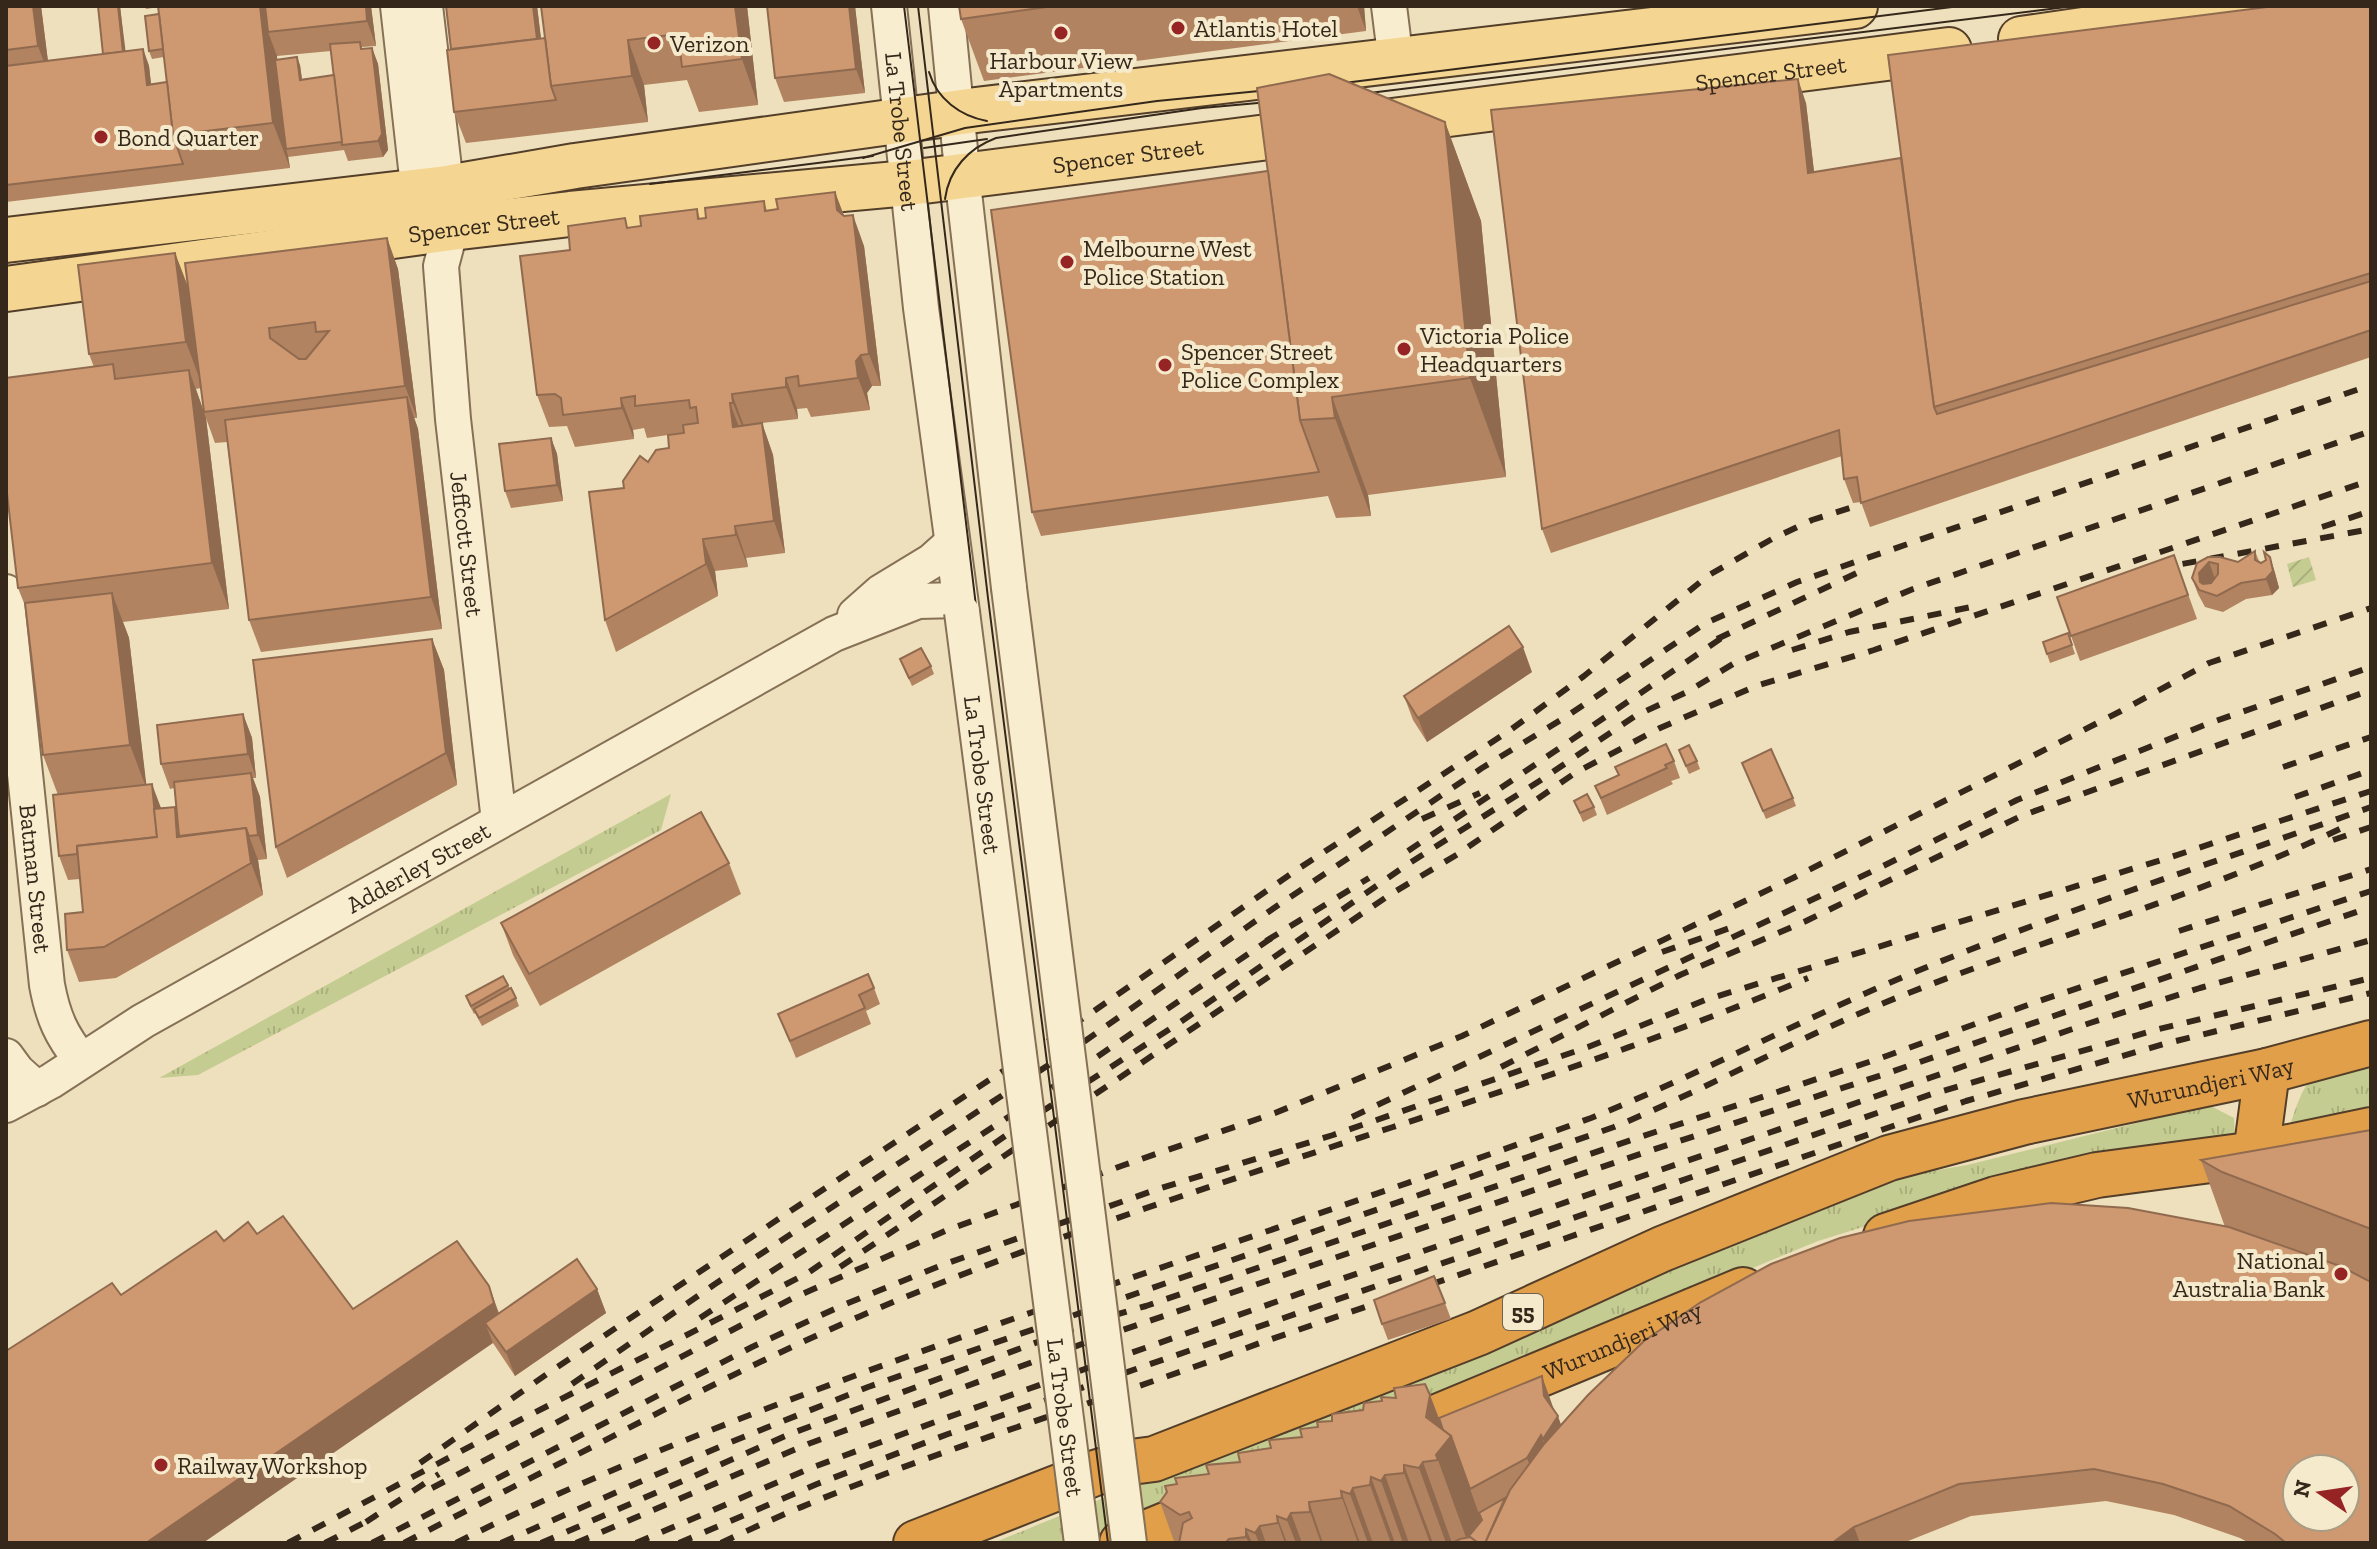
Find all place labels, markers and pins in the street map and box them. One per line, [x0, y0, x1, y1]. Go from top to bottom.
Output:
place label: Atlantis Hotel [1194, 14, 1338, 43]
marker: Atlantis Hotel [1169, 19, 1187, 37]
marker: Harbour View Apartments [1052, 24, 1070, 42]
place label: Verizon [669, 29, 749, 58]
marker: Verizon [645, 34, 663, 52]
place label: Harbour View Apartments [989, 46, 1133, 103]
place label: Bond Quarter [117, 123, 259, 152]
marker: Bond Quarter [92, 128, 110, 146]
place label: Melbourne West Police Station [1083, 234, 1252, 291]
marker: Melbourne West Police Station [1058, 253, 1076, 271]
place label: Victoria Police Headquarters [1419, 321, 1569, 378]
place label: Spencer Street Police Complex [1181, 337, 1339, 394]
marker: Victoria Police Headquarters [1395, 340, 1413, 358]
marker: Spencer Street Police Complex [1156, 356, 1174, 374]
place label: National Australia Bank [2173, 1246, 2326, 1303]
marker: National Australia Bank [2332, 1265, 2350, 1283]
place label: Railway Workshop [177, 1451, 368, 1480]
marker: Railway Workshop [152, 1456, 170, 1474]

